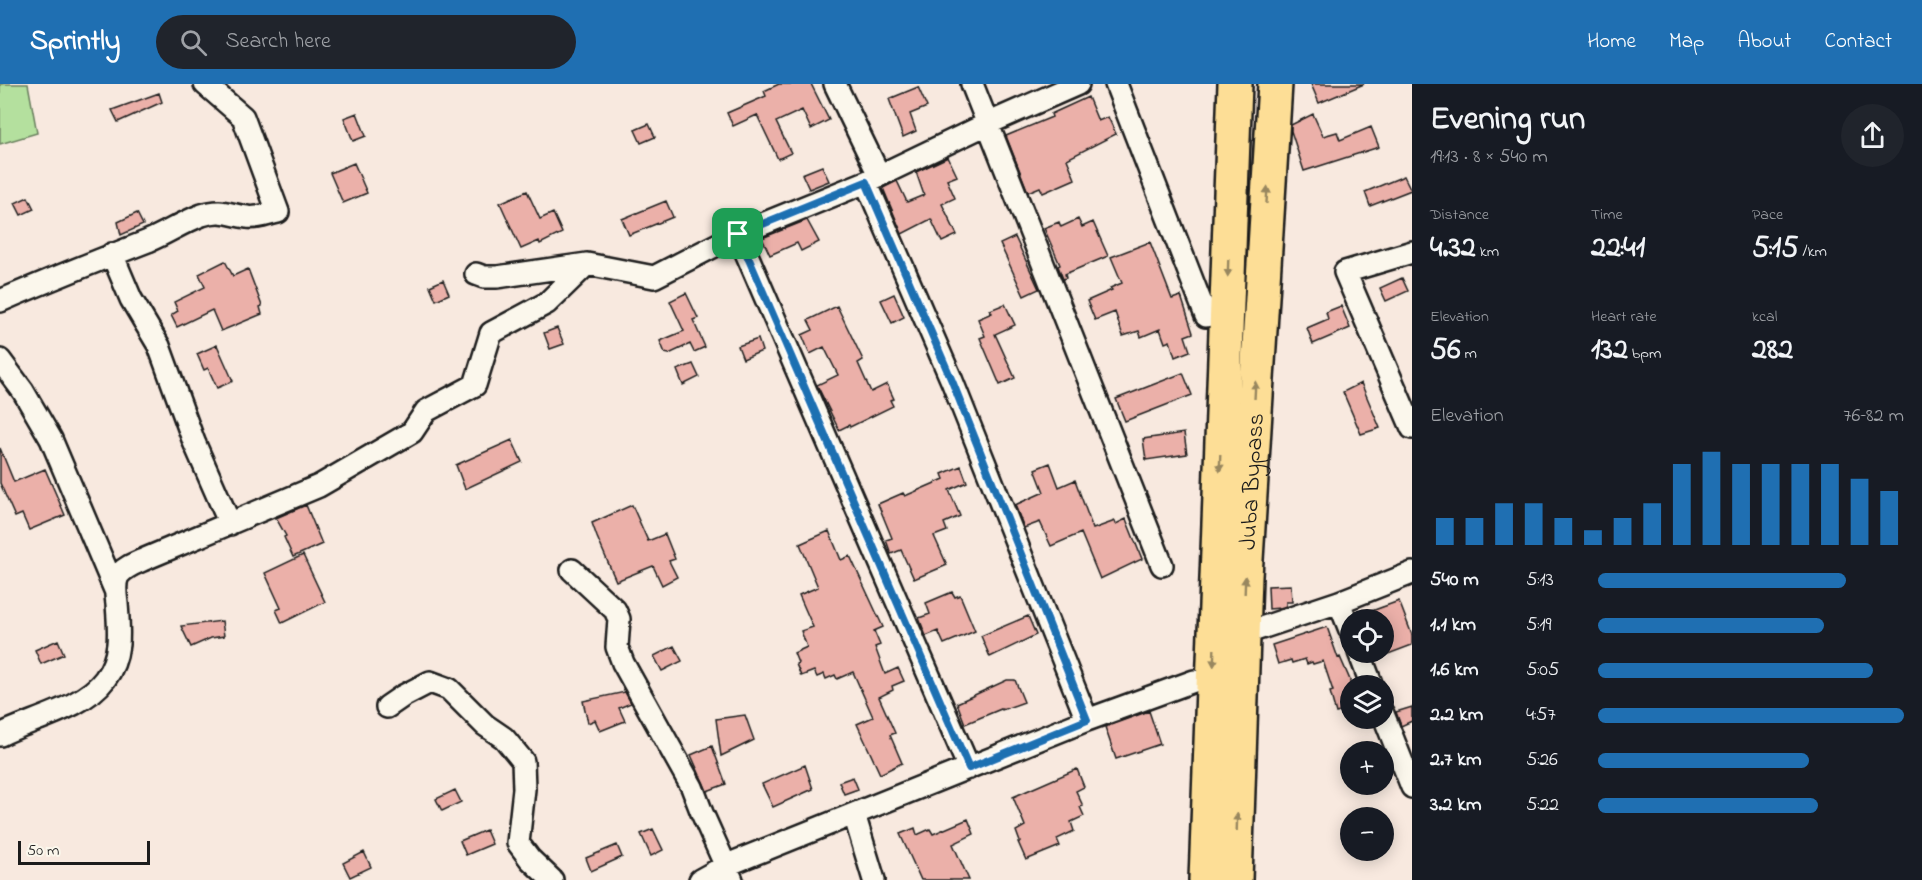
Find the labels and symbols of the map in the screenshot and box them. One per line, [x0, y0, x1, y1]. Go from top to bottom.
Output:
one-way arrow [1263, 186, 1272, 205]
pin [712, 208, 763, 259]
one-way arrow [1223, 259, 1232, 278]
one-way arrow [1251, 380, 1260, 399]
street label: Juba Bypass [1232, 412, 1275, 551]
one-way arrow [1216, 454, 1225, 473]
one-way arrow [1240, 575, 1249, 594]
one-way arrow [1209, 649, 1218, 668]
one-way arrow [1232, 812, 1241, 831]
scale bar [18, 838, 150, 866]

